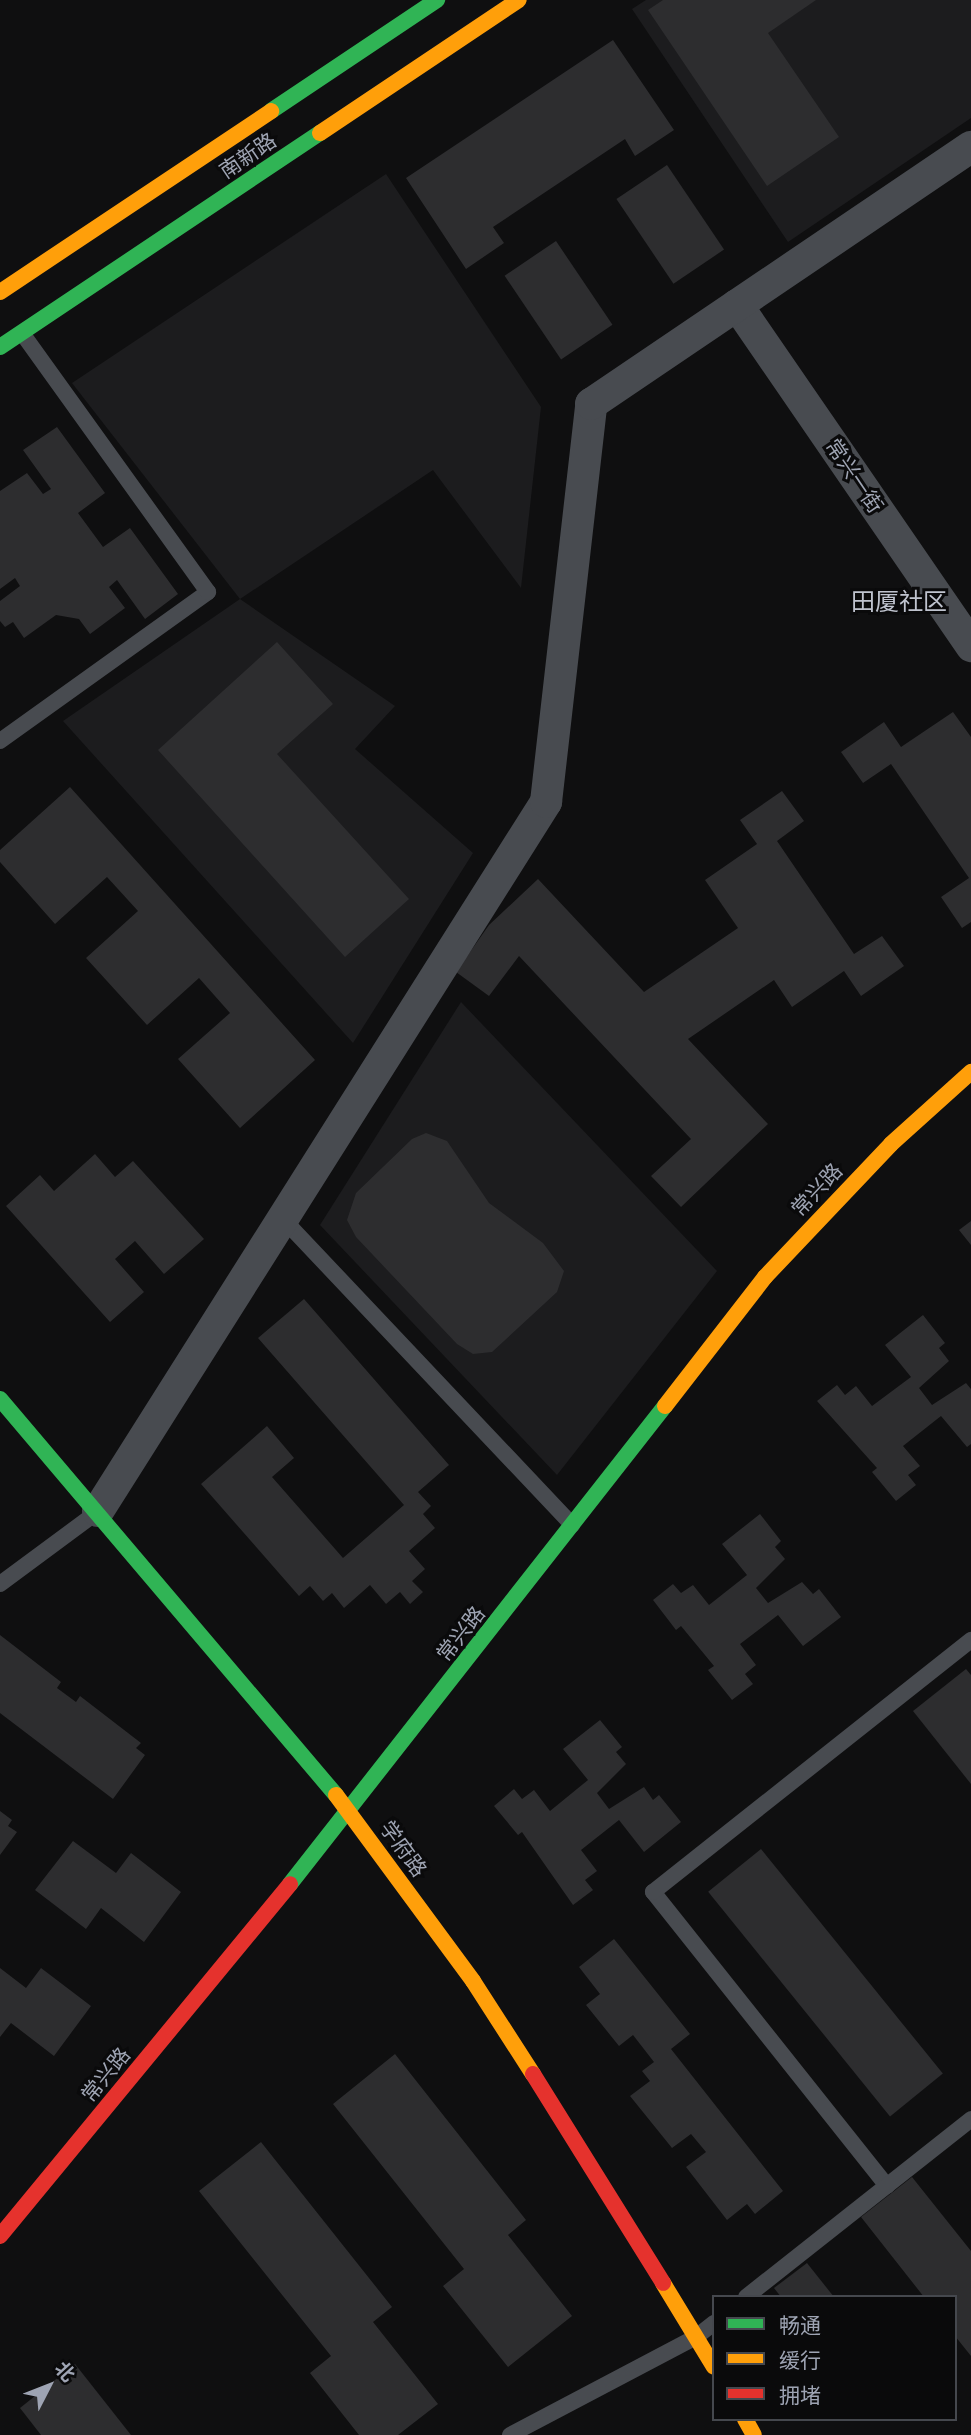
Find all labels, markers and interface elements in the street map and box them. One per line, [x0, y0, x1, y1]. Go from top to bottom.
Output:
street label: 南新路 [215, 128, 281, 184]
street label: 常兴一街 [820, 434, 888, 518]
district label: 田厦社区 [851, 589, 947, 617]
street label: 常兴路 [786, 1158, 848, 1222]
street label: 常兴路 [432, 1601, 490, 1667]
street label: 学府路 [374, 1816, 432, 1882]
street label: 常兴路 [76, 2043, 136, 2107]
legend [712, 2295, 957, 2421]
text: 畅通 [779, 2314, 821, 2338]
text: 缓行 [779, 2349, 821, 2373]
north arrow [14, 2351, 84, 2421]
text: 北 [50, 2358, 79, 2386]
text: 拥堵 [779, 2384, 821, 2408]

